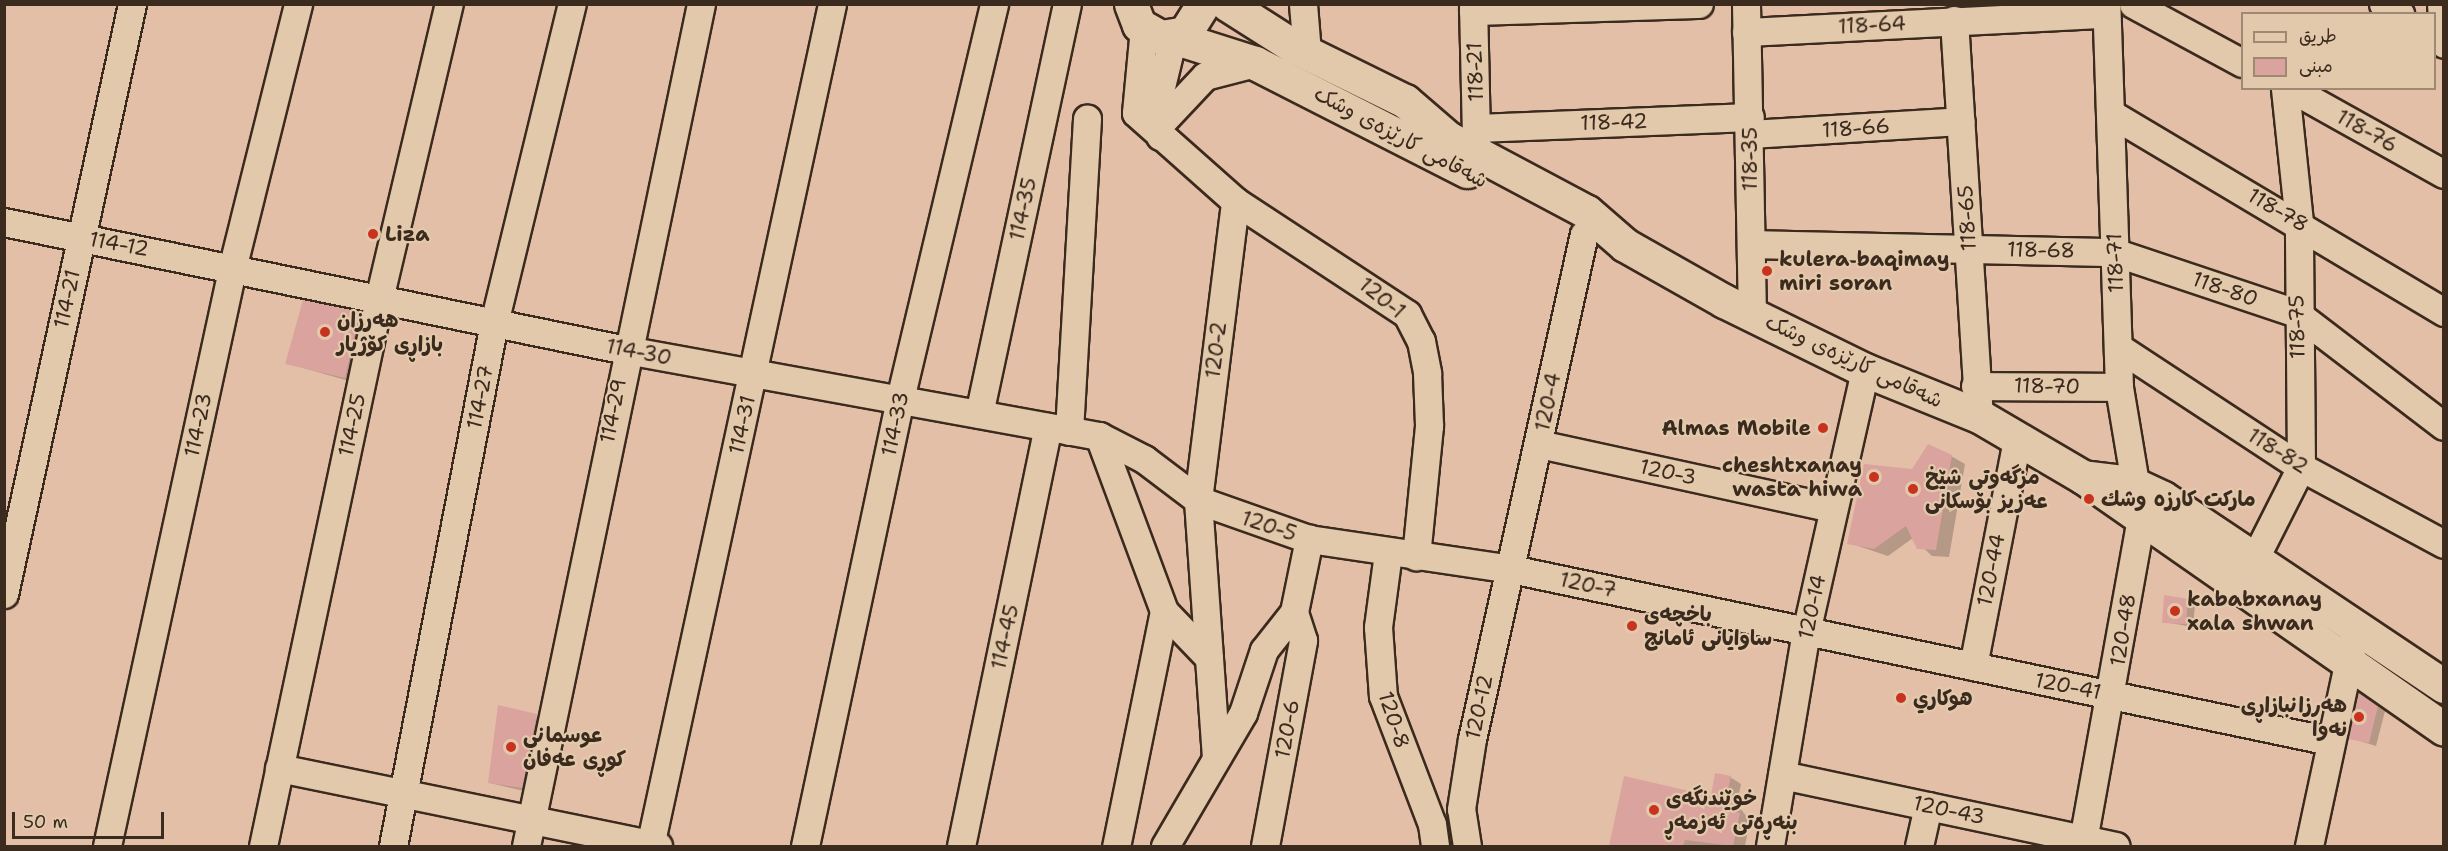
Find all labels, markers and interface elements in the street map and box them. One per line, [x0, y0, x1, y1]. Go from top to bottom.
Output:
street label: 118-64 [1837, 11, 1907, 39]
legend [2241, 12, 2436, 90]
text: طريق [2299, 24, 2337, 48]
street label: 118-21 [1461, 42, 1489, 102]
text: مبنى [2299, 54, 2333, 78]
street label: شەقامی کارێزەی وشک [1310, 81, 1492, 193]
street label: 118-76 [2332, 104, 2402, 158]
street label: 118-42 [1580, 108, 1648, 136]
street label: 118-66 [1821, 113, 1891, 143]
street label: 118-35 [1737, 127, 1763, 191]
street label: 114-35 [1004, 175, 1042, 243]
street label: 118-78 [2243, 183, 2313, 237]
street label: 118-65 [1953, 184, 1981, 252]
place label: Liza [385, 221, 430, 247]
street label: 114-12 [87, 226, 151, 262]
marker: Liza [366, 227, 380, 241]
street label: 118-71 [2101, 233, 2129, 293]
street label: 118-68 [2007, 237, 2075, 263]
place label: kulera baqimay miri soran [1779, 246, 1950, 296]
marker: kulera baqimay miri soran [1760, 264, 1774, 278]
street label: 118-80 [2189, 266, 2261, 312]
street label: 114-21 [49, 267, 85, 331]
street label: 120-1 [1354, 272, 1410, 324]
street label: 118-75 [2284, 295, 2310, 359]
place label: ھەرزان بازاڕی کۆژیار [337, 307, 443, 357]
street label: شەقامی کارێزەی وشک [1761, 309, 1947, 413]
street label: 120-2 [1200, 320, 1232, 380]
marker: ھەرزان بازاڕی کۆژیار [318, 325, 332, 339]
street label: 114-30 [604, 333, 674, 371]
street label: 114-27 [461, 363, 499, 431]
street label: 120-4 [1530, 370, 1566, 434]
street label: 118-70 [2014, 373, 2080, 399]
street label: 114-29 [594, 377, 632, 445]
street label: 114-33 [876, 389, 914, 459]
street label: 114-23 [179, 391, 217, 459]
street label: 114-25 [333, 391, 371, 459]
street label: 114-31 [723, 393, 761, 457]
place label: Almas Mobile [1662, 415, 1811, 441]
marker: Almas Mobile [1816, 421, 1830, 435]
street label: 118-82 [2243, 423, 2313, 479]
place label: cheshtxanay wasta hiwa [1722, 452, 1862, 502]
street label: 120-3 [1637, 454, 1699, 490]
place label: مزگەوتی شێخ عەزیز بۆسکانی [1925, 464, 2047, 514]
marker: cheshtxanay wasta hiwa [1867, 470, 1881, 484]
marker: مزگەوتی شێخ عەزیز بۆسکانی [1906, 482, 1920, 496]
place label: ماركت كارزه وشك [2101, 486, 2256, 512]
marker: ماركت كارزه وشك [2082, 492, 2096, 506]
street label: 120-5 [1238, 505, 1300, 547]
street label: 120-44 [1972, 532, 2010, 608]
street label: 120-7 [1557, 567, 1619, 603]
street label: 120-14 [1793, 572, 1831, 642]
place label: kababxanay xala shwan [2187, 586, 2322, 636]
street label: 120-48 [2105, 592, 2141, 668]
place label: باخچەی ساوایانی ئامانج [1644, 601, 1772, 651]
street label: 114-45 [986, 602, 1024, 672]
marker: kababxanay xala shwan [2168, 604, 2182, 618]
marker: باخچەی ساوایانی ئامانج [1625, 619, 1639, 633]
street label: 120-41 [2033, 667, 2103, 705]
street label: 120-12 [1460, 672, 1498, 742]
place label: هوكاري [1913, 685, 1972, 711]
street label: 120-8 [1373, 688, 1415, 752]
marker: هوكاري [1894, 691, 1908, 705]
place label: هەرزانبازاڕی نەوا [2241, 692, 2347, 742]
street label: 120-6 [1269, 698, 1305, 760]
marker: هەرزانبازاڕی نەوا [2352, 710, 2366, 724]
place label: عوسمانی کوڕی عەفان [523, 722, 626, 772]
marker: عوسمانی کوڕی عەفان [504, 740, 518, 754]
place label: خوێندنگەی بنەڕەتی ئەزمەڕ [1666, 785, 1798, 835]
street label: 120-43 [1911, 790, 1987, 830]
scale bar [15, 800, 166, 838]
marker: خوێندنگەی بنەڕەتی ئەزمەڕ [1647, 803, 1661, 817]
text: 50 m [23, 810, 68, 834]

